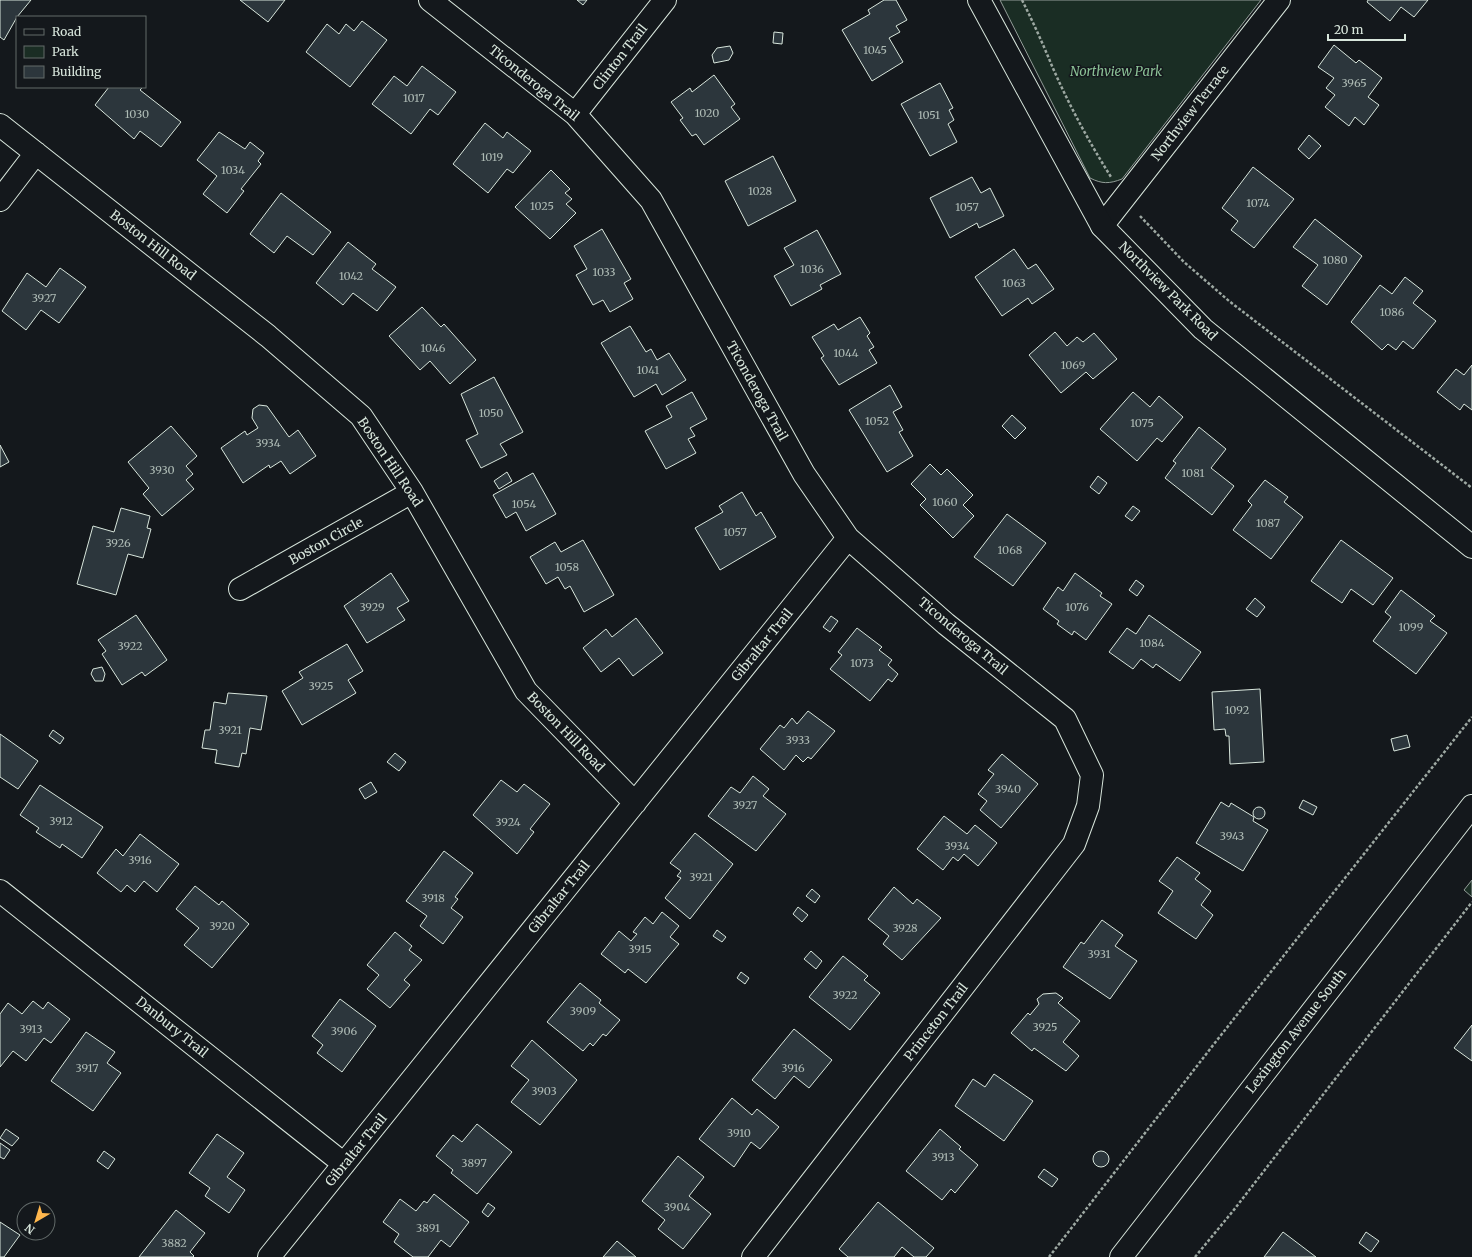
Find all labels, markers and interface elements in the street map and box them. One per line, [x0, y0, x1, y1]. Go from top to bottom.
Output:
legend [16, 16, 146, 88]
scale bar [1328, 16, 1405, 42]
street label: Clinton Trail [589, 21, 651, 93]
text: 20 m [1334, 22, 1363, 37]
text: Road [52, 24, 81, 39]
street label: Ticonderoga Trail [485, 41, 583, 125]
house number: 1045 [863, 43, 887, 57]
text: Park [52, 44, 79, 59]
street label: Northview Terrace [1147, 62, 1233, 164]
park label: Northview Park [1070, 63, 1162, 80]
text: Building [52, 64, 102, 79]
house number: 3965 [1341, 76, 1367, 90]
house number: 1017 [403, 91, 425, 105]
house number: 1020 [695, 106, 719, 120]
house number: 1030 [125, 107, 149, 121]
house number: 1051 [918, 108, 940, 122]
house number: 1019 [481, 150, 503, 164]
house number: 1034 [221, 163, 245, 177]
house number: 1028 [748, 184, 773, 198]
house number: 1074 [1246, 196, 1270, 210]
house number: 1025 [530, 199, 554, 213]
house number: 1057 [955, 200, 979, 214]
street label: Boston Hill Road [107, 206, 199, 284]
street label: Northview Park Road [1115, 238, 1221, 344]
house number: 1080 [1322, 253, 1348, 267]
house number: 1036 [800, 262, 824, 276]
house number: 1033 [592, 265, 616, 279]
house number: 1042 [339, 269, 363, 283]
house number: 1063 [1002, 276, 1026, 290]
house number: 3927 [32, 291, 56, 305]
house number: 1086 [1380, 305, 1405, 319]
street label: Ticonderoga Trail [723, 338, 791, 444]
house number: 1046 [421, 341, 446, 355]
house number: 1044 [833, 346, 859, 360]
house number: 1069 [1061, 358, 1086, 372]
house number: 1041 [637, 363, 659, 377]
house number: 1050 [479, 406, 503, 420]
street label: Boston Hill Road [354, 414, 426, 510]
house number: 1052 [865, 414, 889, 428]
house number: 1075 [1130, 416, 1154, 430]
house number: 3934 [255, 436, 281, 450]
house number: 3930 [149, 463, 175, 477]
house number: 1081 [1182, 466, 1204, 480]
house number: 1060 [932, 495, 958, 509]
house number: 1054 [512, 497, 536, 511]
street label: Boston Circle [286, 513, 366, 568]
house number: 1087 [1256, 516, 1280, 530]
house number: 1057 [723, 525, 747, 539]
house number: 3926 [105, 536, 131, 550]
house number: 1068 [998, 543, 1023, 557]
house number: 1058 [555, 560, 579, 574]
street label: Ticonderoga Trail [915, 594, 1011, 678]
house number: 3929 [359, 600, 385, 614]
house number: 1076 [1065, 600, 1089, 614]
street label: Gibraltar Trail [727, 605, 797, 685]
house number: 1099 [1399, 620, 1424, 634]
house number: 1084 [1140, 636, 1165, 650]
house number: 3922 [117, 639, 143, 653]
house number: 1073 [850, 656, 874, 670]
house number: 3925 [309, 679, 333, 693]
street label: Boston Hill Road [524, 689, 608, 776]
house number: 1092 [1225, 703, 1249, 717]
house number: 3921 [218, 723, 242, 737]
house number: 3933 [786, 733, 810, 747]
house number: 3940 [995, 782, 1021, 796]
house number: 3927 [733, 798, 757, 812]
house number: 3912 [49, 814, 73, 828]
house number: 3924 [495, 815, 521, 829]
house number: 3943 [1220, 829, 1244, 843]
house number: 3934 [944, 839, 970, 853]
house number: 3916 [128, 853, 152, 867]
street label: Gibraltar Trail [524, 857, 594, 937]
house number: 3921 [689, 870, 713, 884]
house number: 3918 [421, 891, 445, 905]
house number: 3920 [209, 919, 235, 933]
house number: 3928 [892, 921, 918, 935]
house number: 3915 [628, 942, 652, 956]
house number: 3931 [1088, 947, 1110, 961]
street label: Lexington Avenue South [1242, 965, 1350, 1097]
street label: Princeton Trail [900, 980, 972, 1064]
house number: 3922 [832, 988, 858, 1002]
street label: Danbury Trail [133, 993, 211, 1061]
house number: 3909 [570, 1004, 597, 1018]
house number: 3925 [1033, 1020, 1057, 1034]
house number: 3913 [19, 1022, 43, 1036]
house number: 3906 [331, 1024, 358, 1038]
house number: 3917 [76, 1061, 98, 1075]
house number: 3916 [781, 1061, 805, 1075]
house number: 3903 [531, 1084, 557, 1098]
street label: Gibraltar Trail [321, 1110, 391, 1190]
house number: 3910 [727, 1126, 751, 1140]
house number: 3913 [931, 1150, 955, 1164]
house number: 3897 [461, 1156, 487, 1170]
house number: 3904 [664, 1200, 690, 1214]
north arrow [16, 1201, 56, 1241]
text: N [22, 1221, 38, 1237]
house number: 3891 [416, 1221, 440, 1235]
house number: 3882 [161, 1236, 187, 1250]

